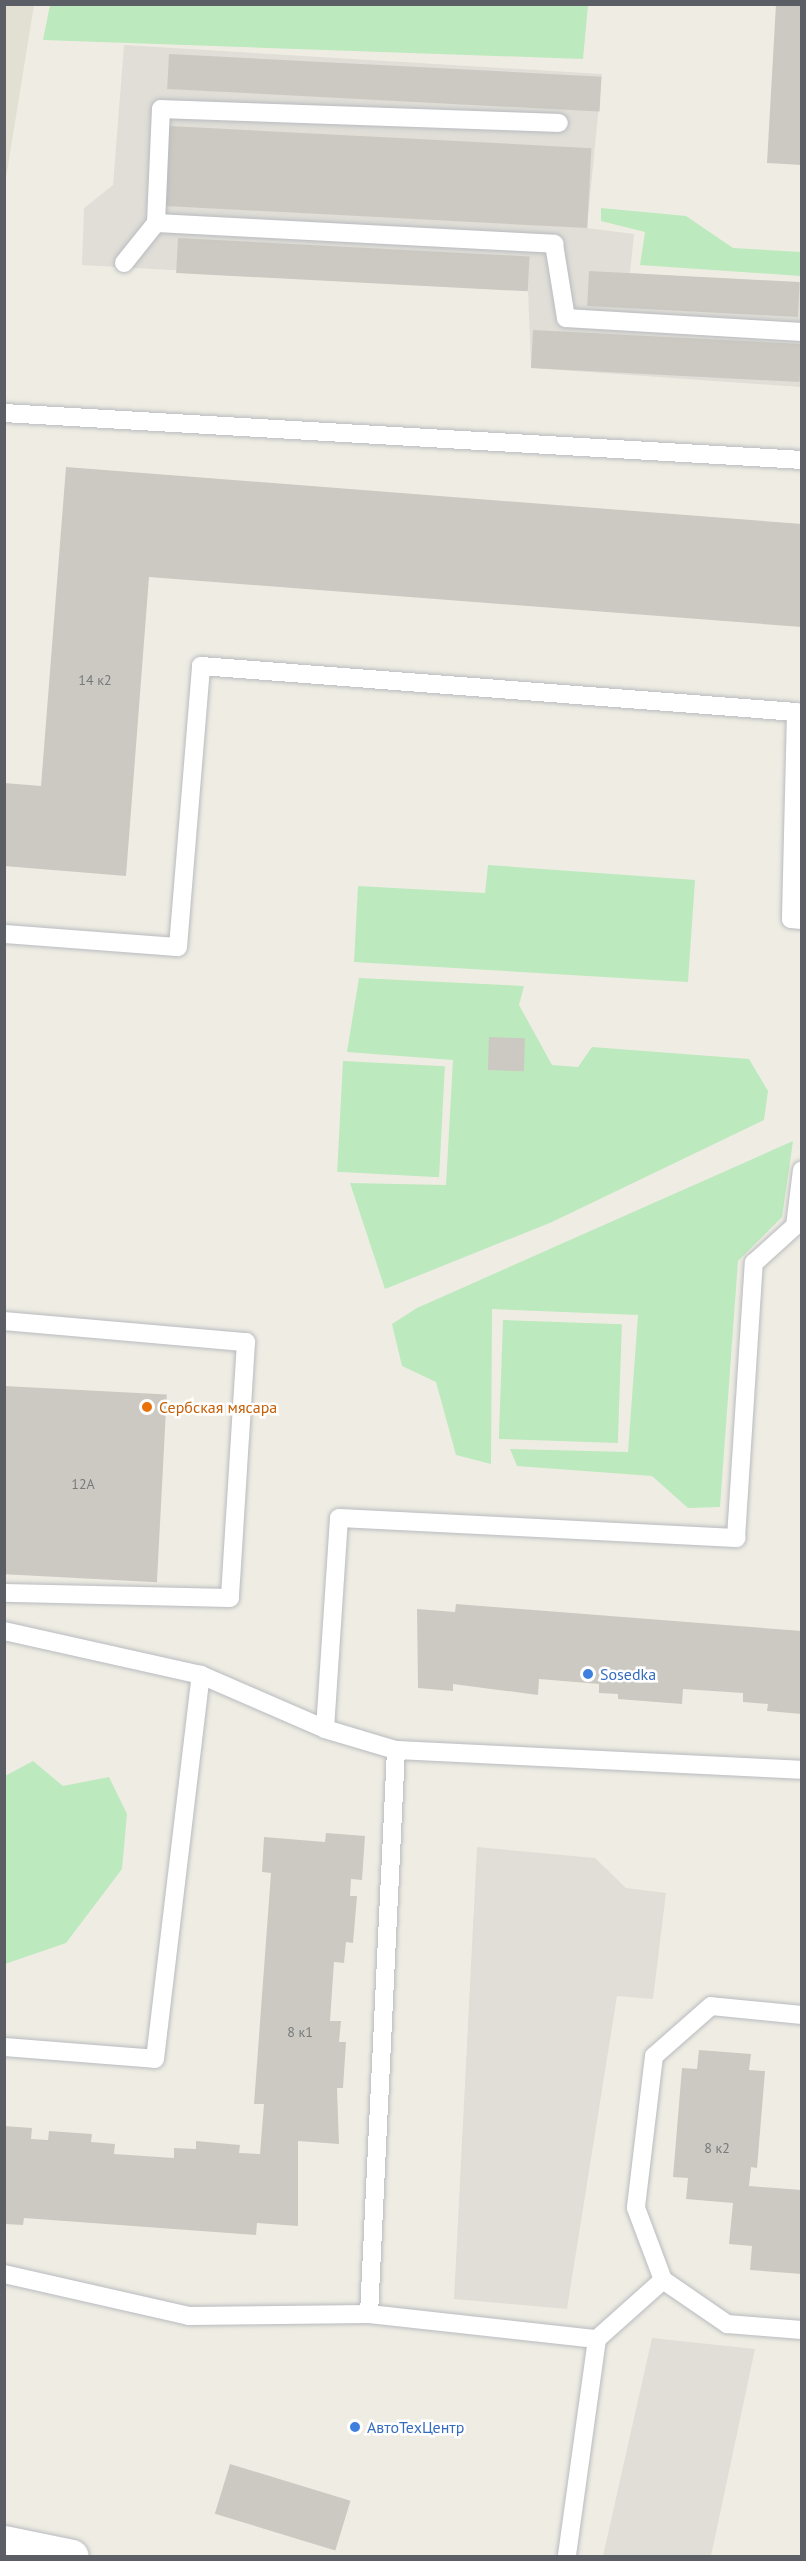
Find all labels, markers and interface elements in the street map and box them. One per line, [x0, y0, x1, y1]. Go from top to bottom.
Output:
house number: 14 к2 [78, 672, 112, 688]
place label: Сербская мясара [159, 1397, 277, 1417]
marker: Сербская мясара [140, 1400, 154, 1414]
house number: 12А [71, 1476, 95, 1492]
place label: Sosedka [600, 1664, 656, 1684]
marker: Sosedka [581, 1667, 595, 1681]
house number: 8 к1 [287, 2024, 313, 2040]
house number: 8 к2 [704, 2140, 730, 2156]
place label: АвтоТехЦентр [367, 2417, 464, 2437]
marker: АвтоТехЦентр [348, 2420, 362, 2434]

